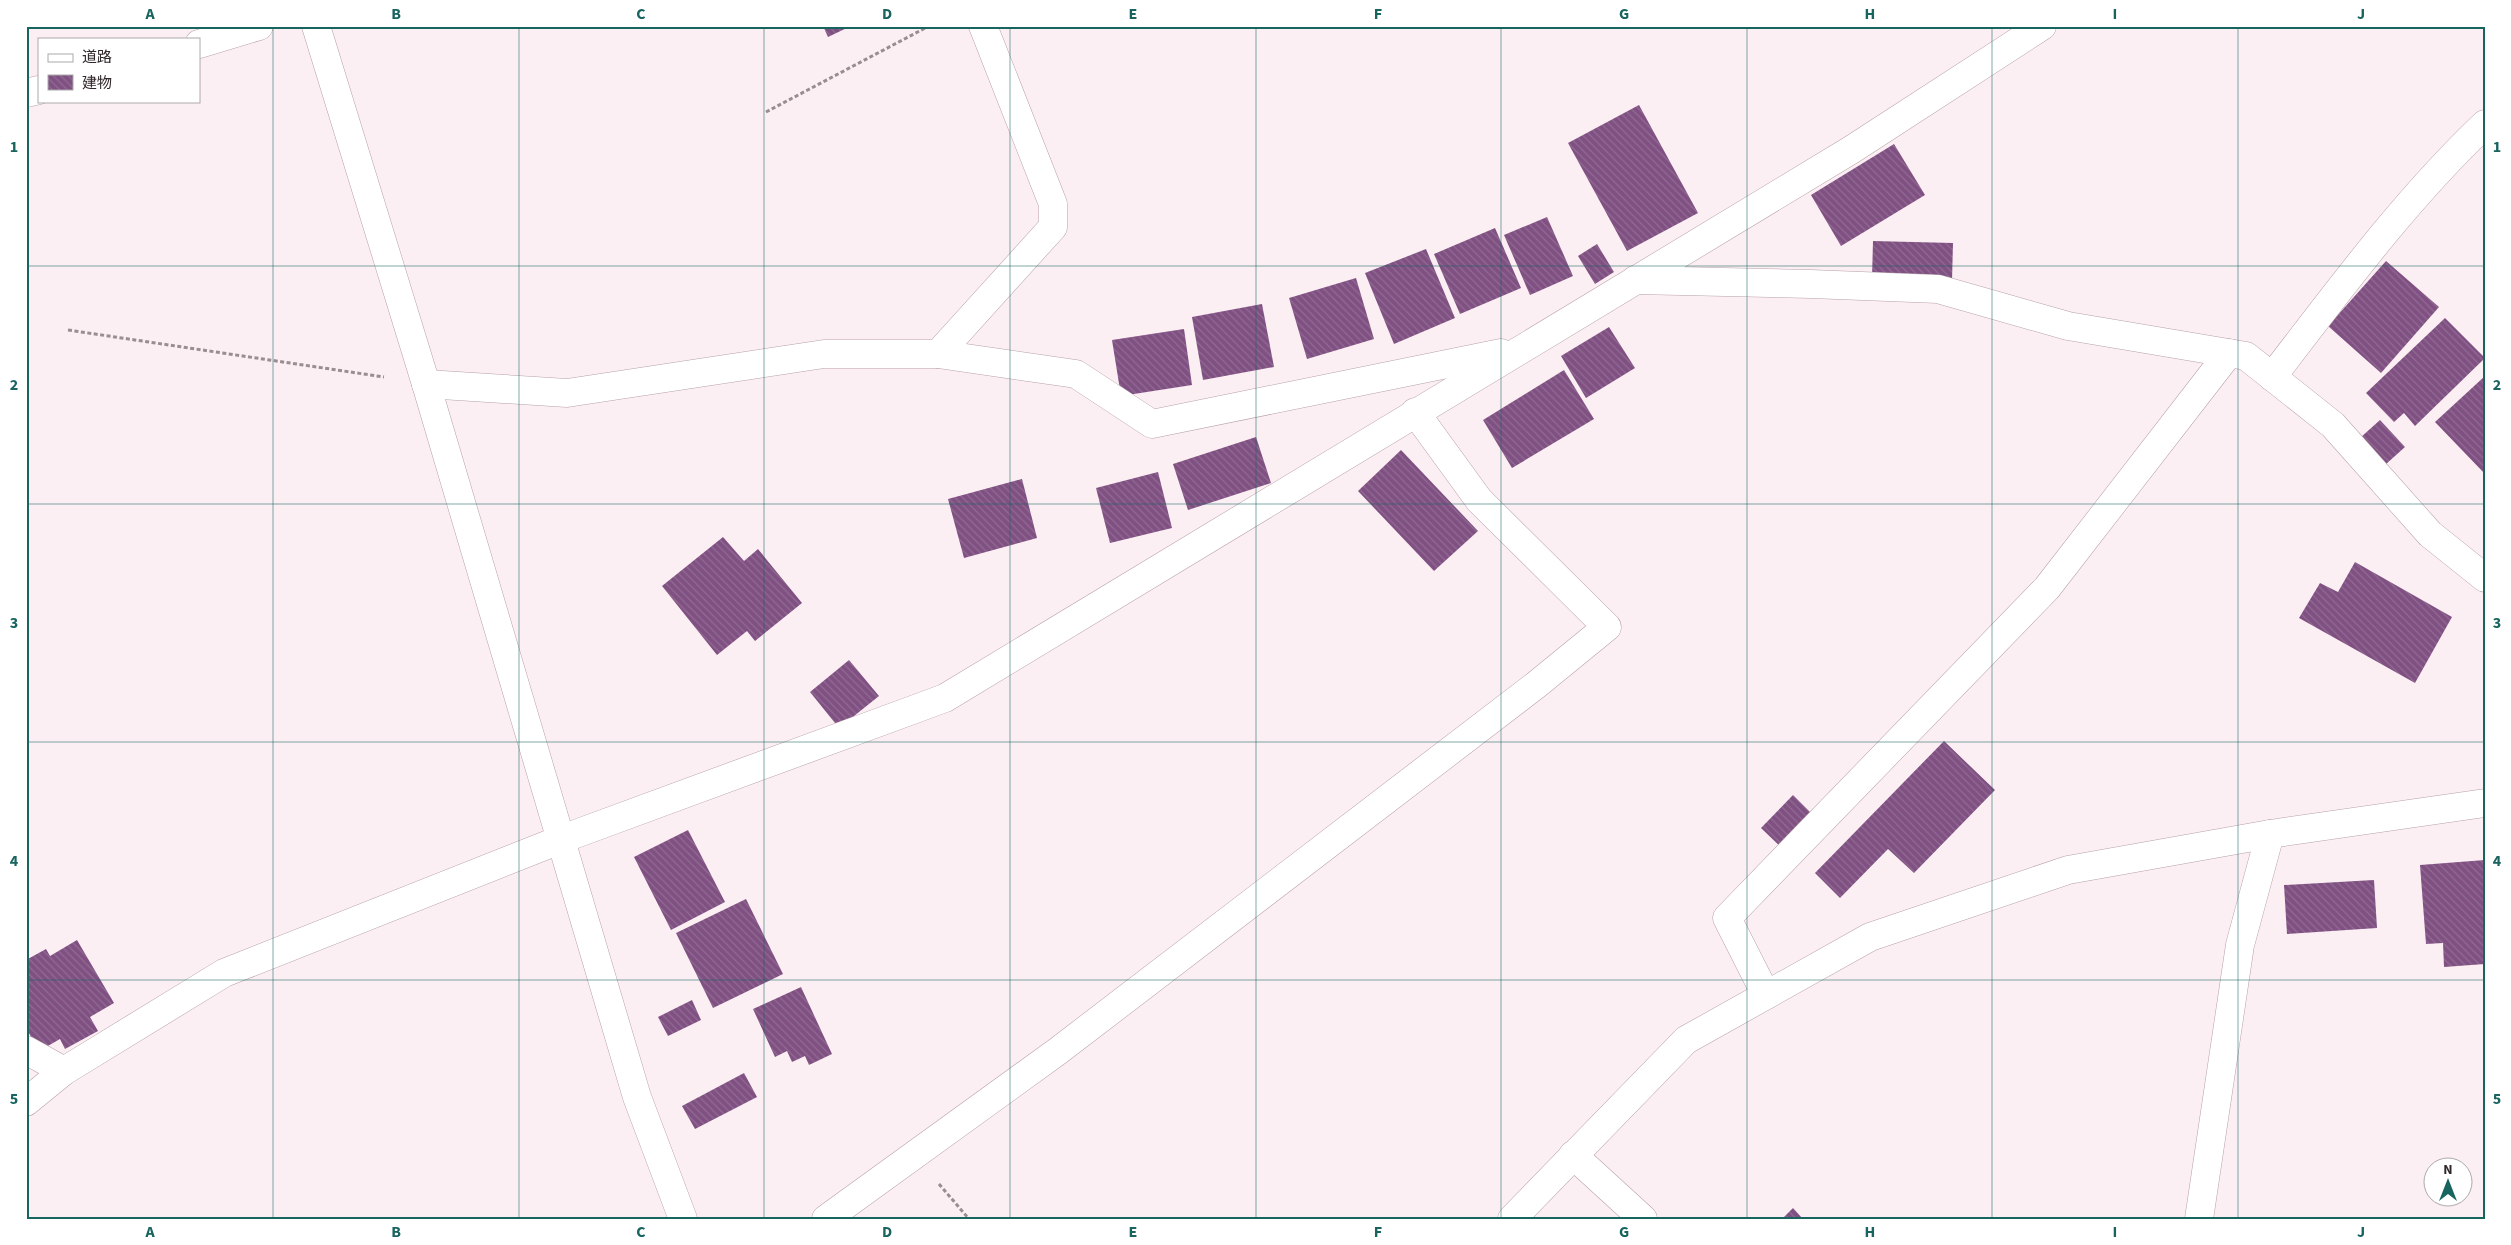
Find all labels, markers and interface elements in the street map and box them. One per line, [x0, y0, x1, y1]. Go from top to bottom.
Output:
text: A [144, 3, 155, 25]
text: B [391, 3, 401, 25]
text: C [636, 3, 646, 25]
text: D [882, 3, 892, 25]
text: E [1129, 3, 1137, 25]
text: F [1374, 3, 1382, 25]
text: G [1619, 3, 1629, 25]
text: H [1865, 3, 1875, 25]
text: I [2113, 3, 2117, 25]
text: J [2357, 3, 2365, 25]
legend [38, 38, 200, 102]
text: 道路 [82, 47, 112, 68]
text: 建物 [82, 73, 112, 94]
text: 1 [10, 136, 18, 158]
text: 1 [2493, 136, 2501, 158]
text: 2 [10, 374, 18, 396]
text: 2 [2493, 374, 2501, 396]
text: 3 [10, 612, 18, 634]
text: 3 [2493, 612, 2501, 634]
text: 4 [10, 850, 19, 872]
text: 4 [2493, 850, 2502, 872]
text: 5 [10, 1088, 18, 1110]
text: 5 [2493, 1088, 2501, 1110]
north arrow [2424, 1158, 2474, 1208]
text: N [2443, 1160, 2453, 1180]
text: A [144, 1221, 155, 1243]
text: B [391, 1221, 401, 1243]
text: C [636, 1221, 646, 1243]
text: D [882, 1221, 892, 1243]
text: E [1129, 1221, 1137, 1243]
text: F [1374, 1221, 1382, 1243]
text: G [1619, 1221, 1629, 1243]
text: H [1865, 1221, 1875, 1243]
text: I [2113, 1221, 2117, 1243]
text: J [2357, 1221, 2365, 1243]

